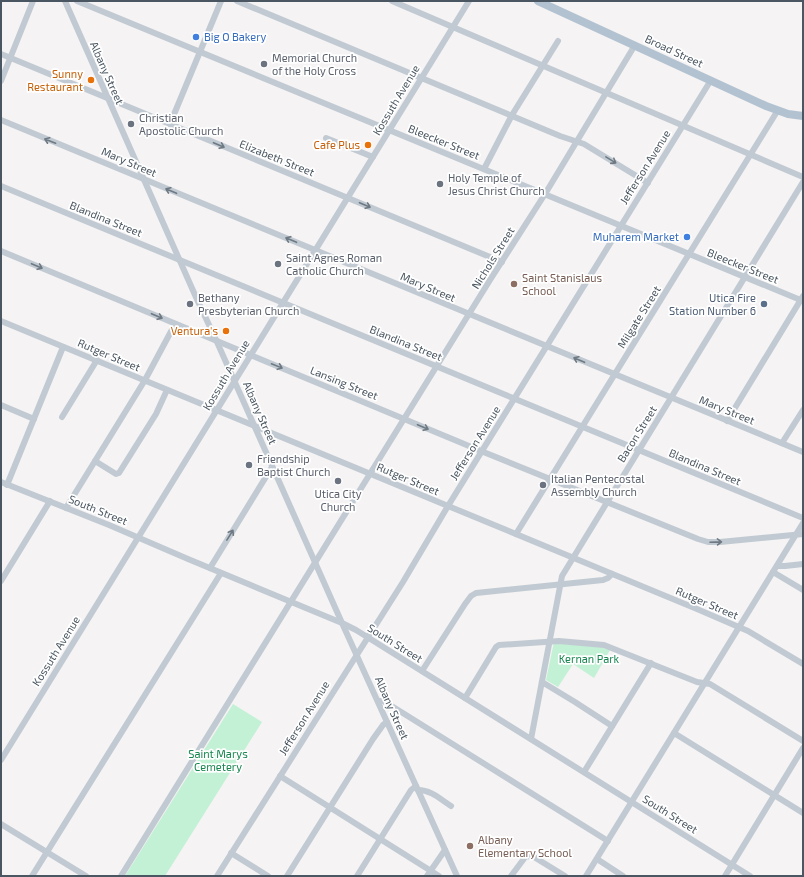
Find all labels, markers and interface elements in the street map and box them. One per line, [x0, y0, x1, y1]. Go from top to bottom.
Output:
place label: Big O Bakery [204, 30, 267, 43]
street label: Broad Street [643, 31, 705, 70]
marker: Big O Bakery [191, 32, 201, 42]
street label: Albany Street [88, 39, 127, 106]
place label: Memorial Church of the Holy Cross [272, 51, 357, 77]
marker: Memorial Church of the Holy Cross [259, 59, 269, 69]
street label: Kossuth Avenue [369, 62, 422, 137]
place label: Sunny Restaurant [27, 67, 83, 93]
marker: Sunny Restaurant [86, 75, 96, 85]
place label: Christian Apostolic Church [139, 111, 223, 137]
marker: Christian Apostolic Church [126, 119, 136, 129]
street label: Bleecker Street [407, 121, 482, 162]
street label: Jefferson Avenue [617, 127, 673, 206]
one-way arrow [45, 136, 57, 144]
street label: Elizabeth Street [238, 137, 317, 178]
place label: Cafe Plus [314, 138, 360, 151]
marker: Cafe Plus [363, 140, 373, 150]
one-way arrow [212, 141, 224, 149]
street label: Mary Street [100, 144, 159, 179]
one-way arrow [605, 156, 616, 164]
place label: Holy Temple of Jesus Christ Church [448, 171, 545, 197]
marker: Holy Temple of Jesus Christ Church [435, 179, 445, 189]
one-way arrow [165, 186, 177, 194]
street label: Blandina Street [68, 198, 144, 239]
one-way arrow [358, 202, 370, 209]
street label: Nichols Street [468, 224, 517, 291]
place label: Muharem Market [593, 230, 679, 243]
marker: Muharem Market [682, 232, 692, 242]
one-way arrow [285, 236, 297, 243]
street label: Bleecker Street [706, 245, 781, 286]
place label: Saint Agnes Roman Catholic Church [286, 251, 382, 277]
marker: Saint Agnes Roman Catholic Church [273, 259, 283, 269]
one-way arrow [31, 263, 43, 271]
street label: Mary Street [399, 269, 458, 304]
place label: Saint Stanislaus School [522, 271, 603, 297]
marker: Saint Stanislaus School [509, 279, 519, 289]
street label: Milgate Street [614, 283, 663, 350]
place label: Bethany Presbyterian Church [198, 291, 299, 317]
place label: Utica Fire Station Number 6 [669, 291, 756, 317]
marker: Bethany Presbyterian Church [185, 299, 195, 309]
marker: Utica Fire Station Number 6 [759, 299, 769, 309]
one-way arrow [151, 313, 163, 321]
street label: Blandina Street [368, 322, 444, 363]
place label: Ventura's [171, 324, 218, 337]
marker: Ventura's [221, 326, 231, 336]
street label: Rutger Street [76, 336, 142, 374]
street label: Kossuth Avenue [199, 337, 252, 412]
one-way arrow [573, 355, 585, 363]
one-way arrow [271, 363, 283, 371]
street label: Lansing Street [308, 363, 380, 402]
street label: Albany Street [241, 379, 280, 446]
street label: Mary Street [698, 393, 757, 427]
street label: Jefferson Avenue [447, 403, 503, 482]
street label: Bacon Street [614, 403, 659, 464]
one-way arrow [417, 423, 429, 431]
street label: Blandina Street [667, 446, 743, 488]
place label: Friendship Baptist Church [257, 452, 330, 478]
marker: Friendship Baptist Church [244, 460, 254, 470]
street label: Rutger Street [375, 460, 441, 498]
place label: Italian Pentecostal Assembly Church [551, 472, 645, 498]
marker: Utica City Church [333, 476, 343, 486]
marker: Italian Pentecostal Assembly Church [538, 480, 548, 490]
place label: Utica City Church [314, 487, 362, 513]
street label: South Street [67, 492, 130, 527]
one-way arrow [226, 530, 234, 541]
one-way arrow [709, 538, 722, 545]
street label: Rutger Street [674, 584, 740, 622]
street label: Kossuth Avenue [29, 613, 82, 688]
street label: South Street [365, 621, 425, 665]
park label: Kernan Park [559, 652, 620, 665]
street label: Albany Street [373, 674, 412, 741]
street label: Jefferson Avenue [276, 678, 332, 757]
park label: Saint Marys Cemetery [188, 747, 248, 773]
street label: South Street [640, 792, 700, 836]
place label: Albany Elementary School [478, 833, 572, 859]
marker: Albany Elementary School [465, 841, 475, 851]

